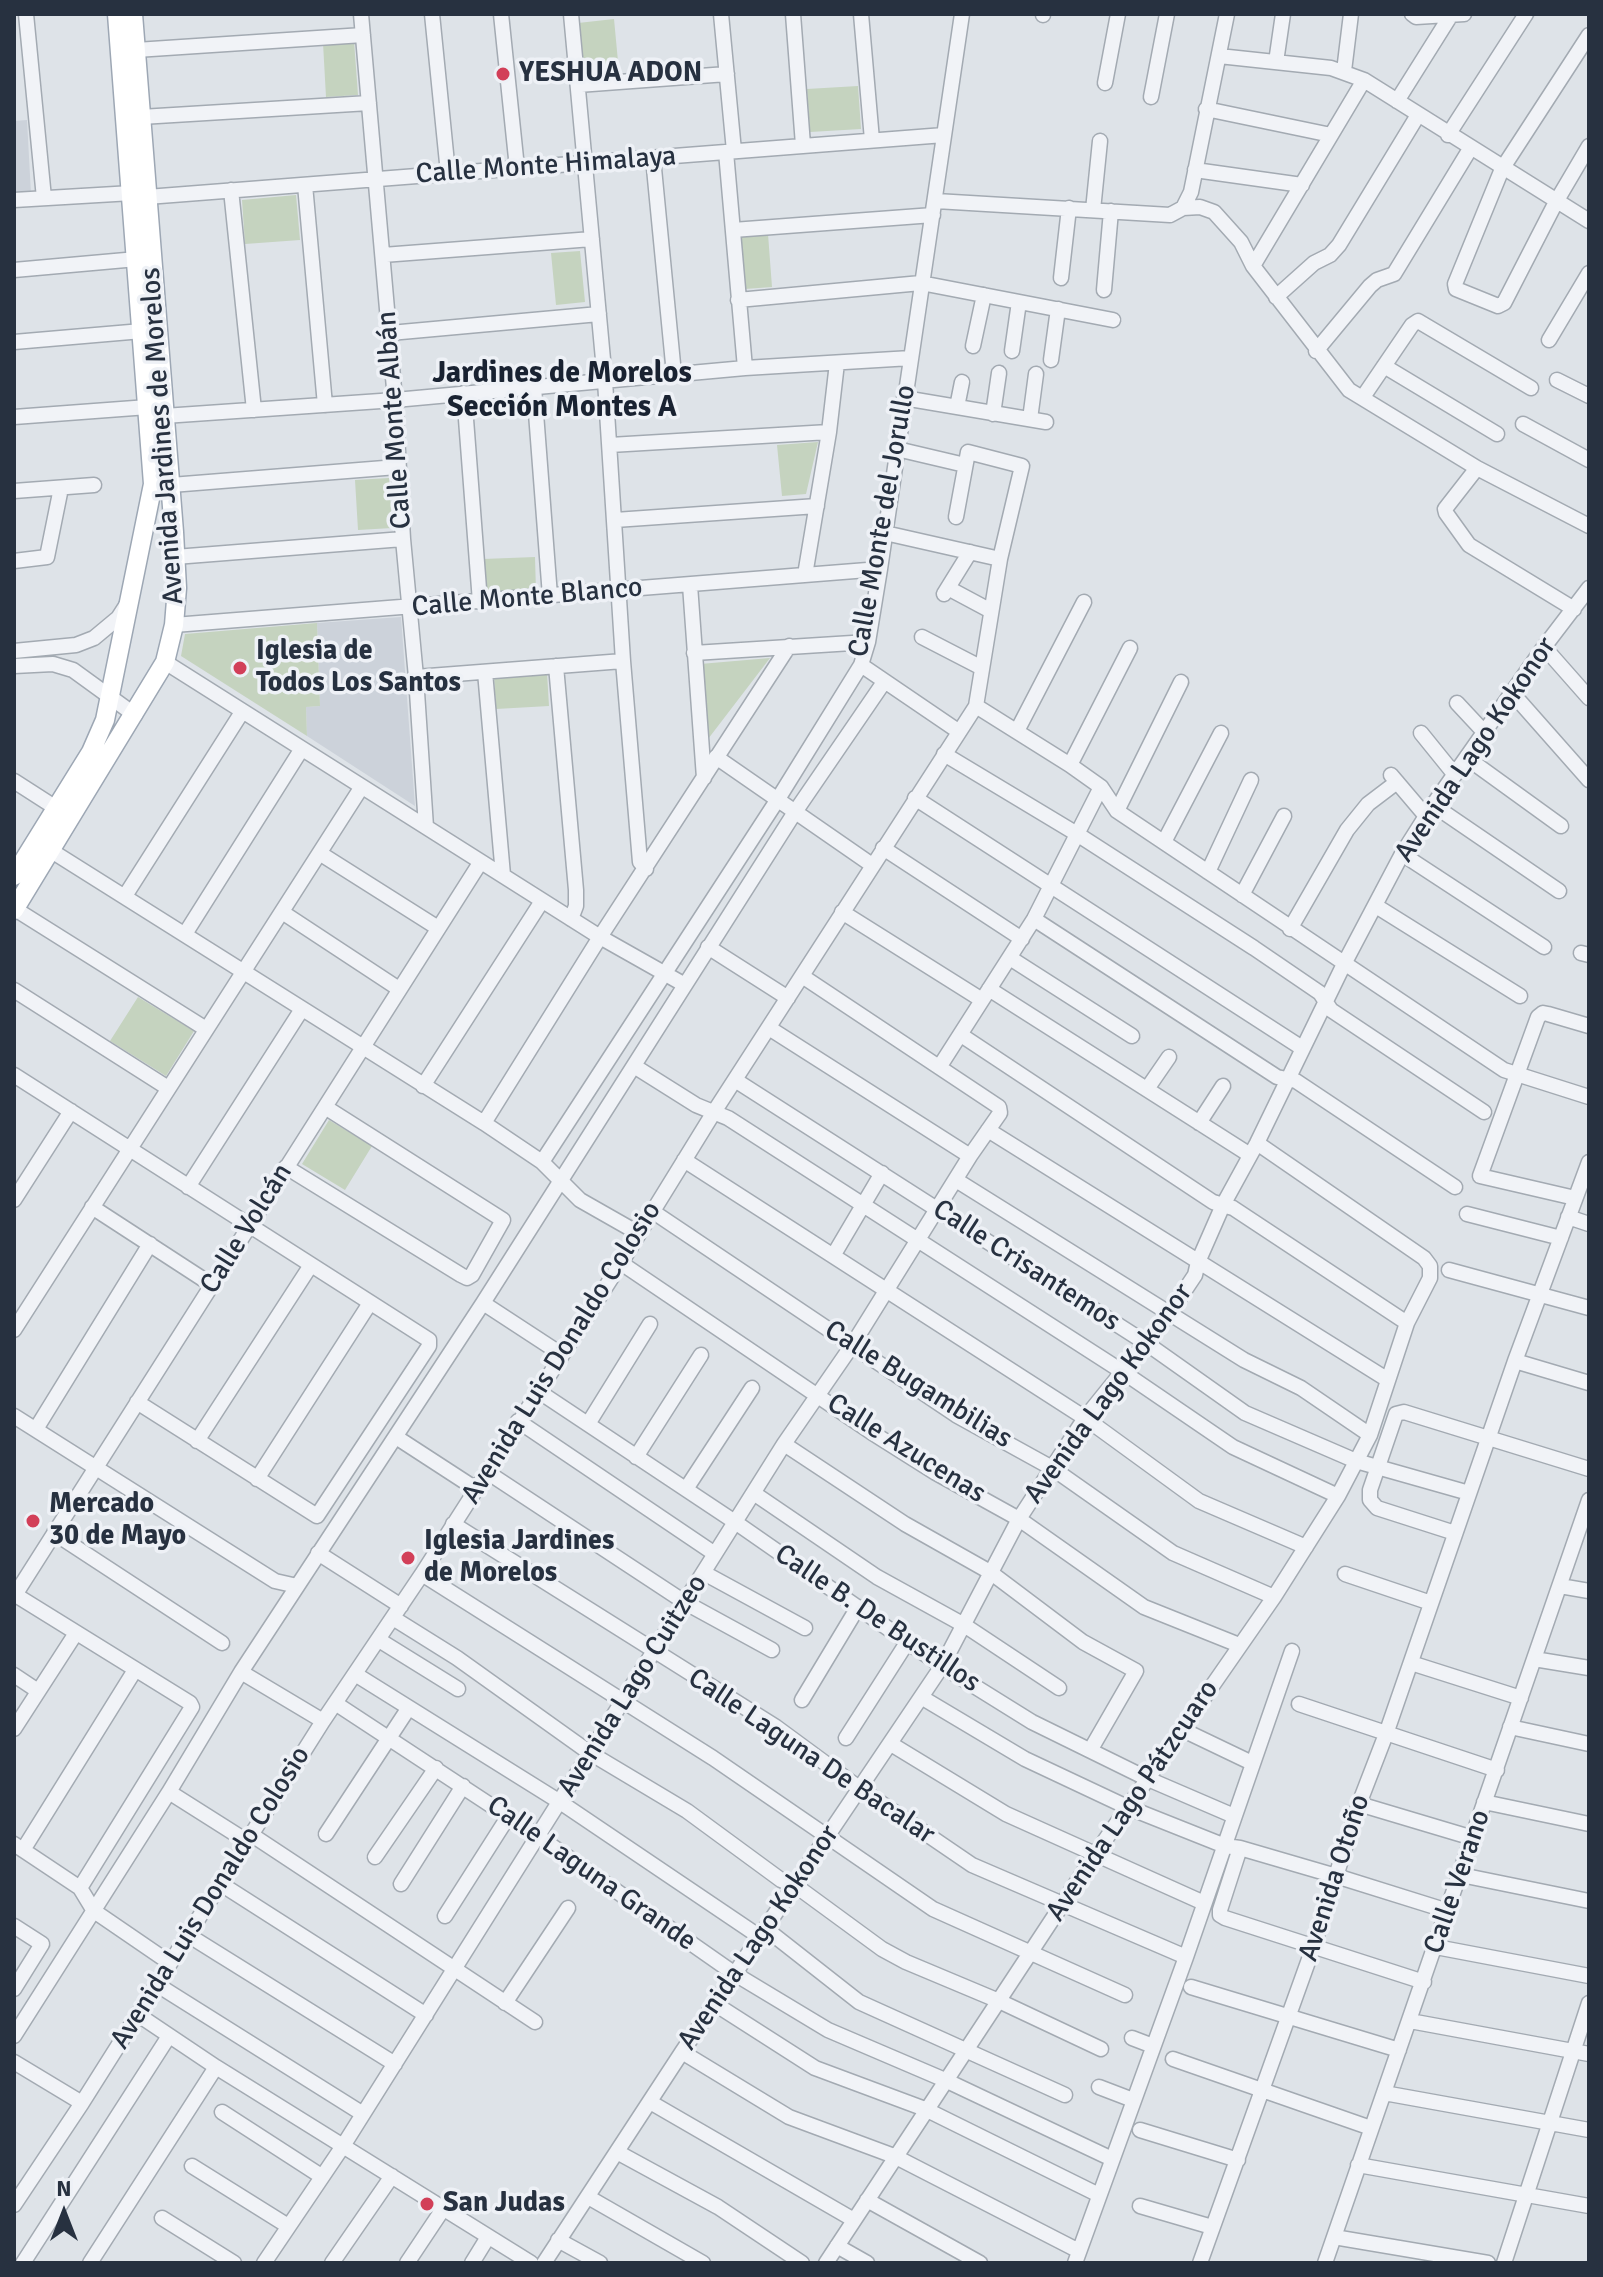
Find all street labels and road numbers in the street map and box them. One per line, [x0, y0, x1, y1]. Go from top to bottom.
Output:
street label: Calle Monte Himalaya [415, 140, 677, 192]
street label: Avenida Jardines de Morelos [134, 266, 192, 606]
street label: Calle Monte Albán [371, 310, 419, 530]
street label: Calle Monte del Jorullo [843, 382, 923, 660]
street label: Calle Monte Blanco [410, 571, 644, 625]
street label: Avenida Lago Kokonor [1388, 631, 1564, 869]
street label: Calle Volcán [194, 1158, 300, 1300]
street label: Calle Crisantemos [926, 1193, 1126, 1339]
street label: Avenida Luis Donaldo Colosio [455, 1196, 669, 1510]
street label: Avenida Lago Kokonor [1018, 1277, 1200, 1511]
street label: Calle Bugambilias [818, 1314, 1018, 1456]
street label: Calle Azucenas [821, 1387, 991, 1511]
street label: Calle B. De Bustillos [768, 1538, 986, 1700]
street label: Avenida Lago Cuitzeo [551, 1569, 715, 1803]
street label: Calle Laguna De Bacalar [681, 1662, 941, 1852]
street label: Avenida Lago Pátzcuaro [1040, 1674, 1226, 1928]
street label: Avenida Luis Donaldo Colosio [104, 1741, 318, 2055]
street label: Calle Laguna Grande [480, 1789, 702, 1959]
street label: Avenida Otoño [1292, 1790, 1378, 1966]
street label: Calle Verano [1418, 1806, 1498, 1958]
street label: Avenida Lago Kokonor [671, 1819, 847, 2057]

